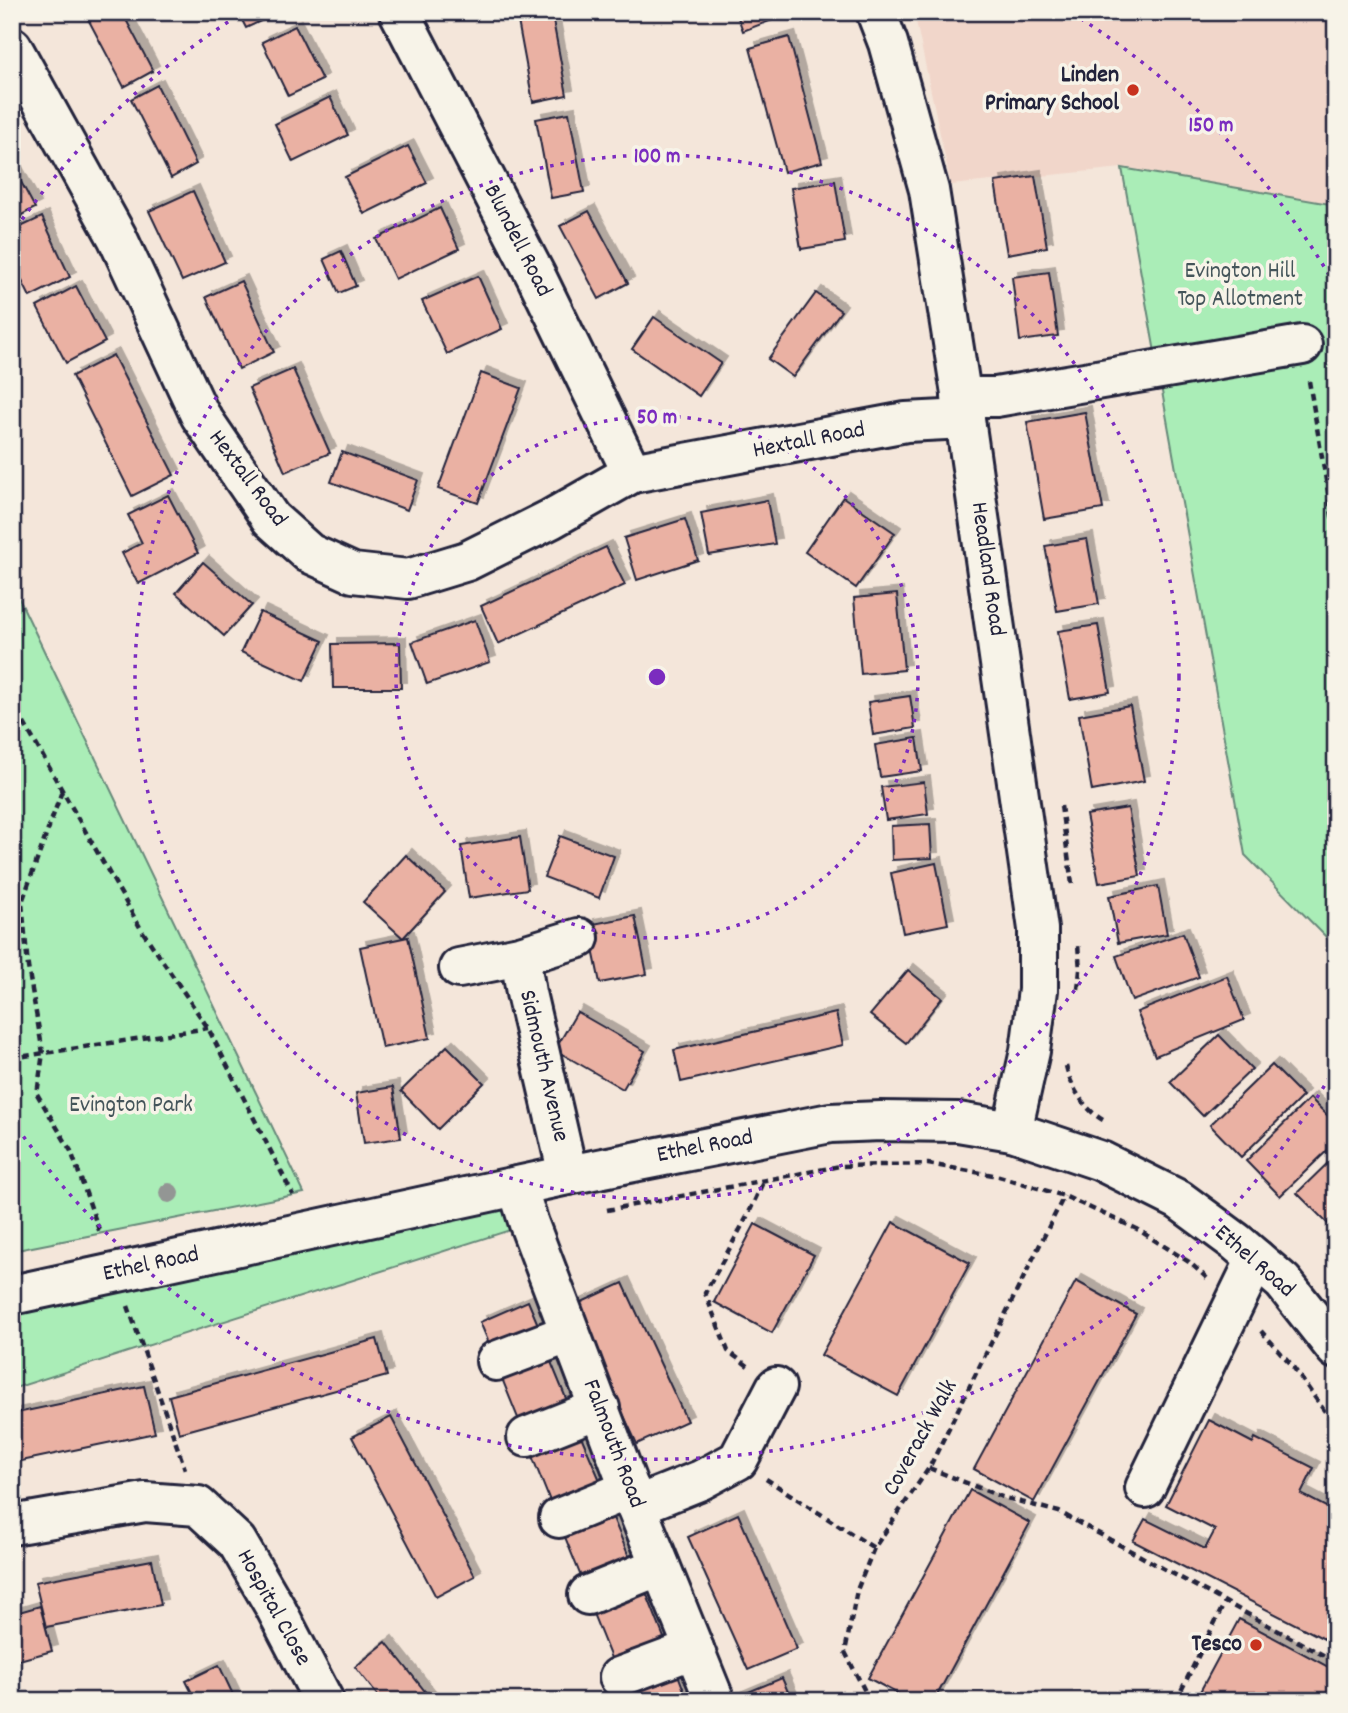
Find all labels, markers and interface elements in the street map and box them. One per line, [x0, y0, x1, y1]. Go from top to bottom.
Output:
place label: Linden Primary School [985, 59, 1119, 121]
marker: Linden Primary School [1125, 82, 1141, 98]
text: 150 m [1188, 112, 1234, 142]
text: 100 m [634, 143, 680, 173]
street label: Blundell Road [474, 179, 560, 303]
park label: Evington Hill Top Allotment [1177, 255, 1303, 317]
text: 50 m [637, 404, 677, 434]
street label: Hextall Road [750, 413, 868, 469]
street label: Hextall Road [199, 423, 295, 535]
street label: Headland Road [961, 500, 1013, 638]
centre of rings [645, 665, 669, 689]
street label: Sidmouth Avenue [509, 987, 577, 1145]
park label: Evington Park [69, 1089, 193, 1123]
street label: Ethel Road [654, 1121, 756, 1173]
street label: Ethel Road [1206, 1217, 1302, 1307]
street label: Ethel Road [100, 1238, 202, 1292]
street label: Coverack Walk [875, 1373, 967, 1503]
street label: Falmouth Road [573, 1375, 653, 1513]
street label: Hospital Close [227, 1543, 319, 1673]
place label: Tesco [1191, 1628, 1242, 1662]
marker: Tesco [1248, 1637, 1264, 1653]

